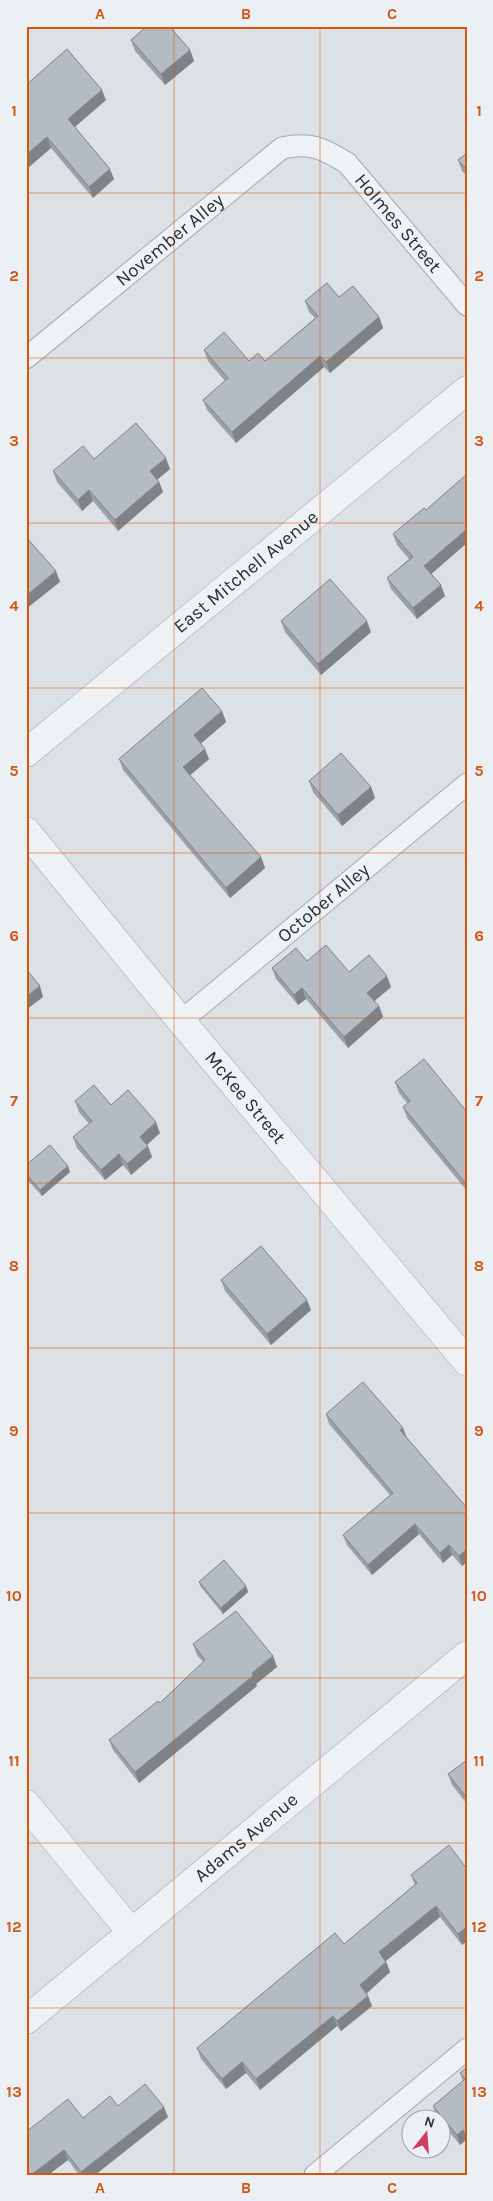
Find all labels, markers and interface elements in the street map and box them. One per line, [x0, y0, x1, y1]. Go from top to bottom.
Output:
text: A [95, 4, 105, 23]
text: B [241, 4, 251, 23]
text: C [387, 4, 397, 23]
text: 1 [11, 101, 17, 120]
text: 1 [476, 101, 482, 120]
street label: Holmes Street [350, 169, 446, 277]
street label: November Alley [111, 189, 228, 291]
text: 2 [9, 266, 19, 285]
text: 2 [474, 266, 484, 285]
text: 3 [9, 431, 19, 450]
text: 3 [474, 431, 484, 450]
street label: East Mitchell Avenue [169, 506, 323, 638]
text: 4 [9, 596, 19, 615]
text: 4 [474, 596, 484, 615]
text: 5 [9, 761, 19, 780]
text: 5 [474, 761, 484, 780]
street label: October Alley [273, 859, 374, 947]
text: 6 [9, 926, 19, 945]
text: 6 [474, 926, 484, 945]
street label: McKee Street [200, 1047, 290, 1148]
text: 7 [10, 1091, 18, 1110]
text: 7 [475, 1091, 483, 1110]
text: 8 [9, 1256, 19, 1275]
text: 8 [474, 1256, 484, 1275]
text: 9 [9, 1421, 19, 1440]
text: 9 [474, 1421, 484, 1440]
text: 10 [6, 1586, 22, 1605]
text: 10 [471, 1586, 487, 1605]
text: 11 [8, 1751, 20, 1770]
text: 11 [473, 1751, 485, 1770]
street label: Adams Avenue [190, 1789, 302, 1887]
text: 12 [6, 1917, 22, 1936]
text: 12 [471, 1917, 487, 1936]
text: 13 [6, 2082, 22, 2101]
text: 13 [471, 2082, 487, 2101]
north arrow [400, 2108, 450, 2158]
text: N [422, 2112, 437, 2132]
text: A [95, 2178, 105, 2197]
text: B [241, 2178, 251, 2197]
text: C [387, 2178, 397, 2197]

